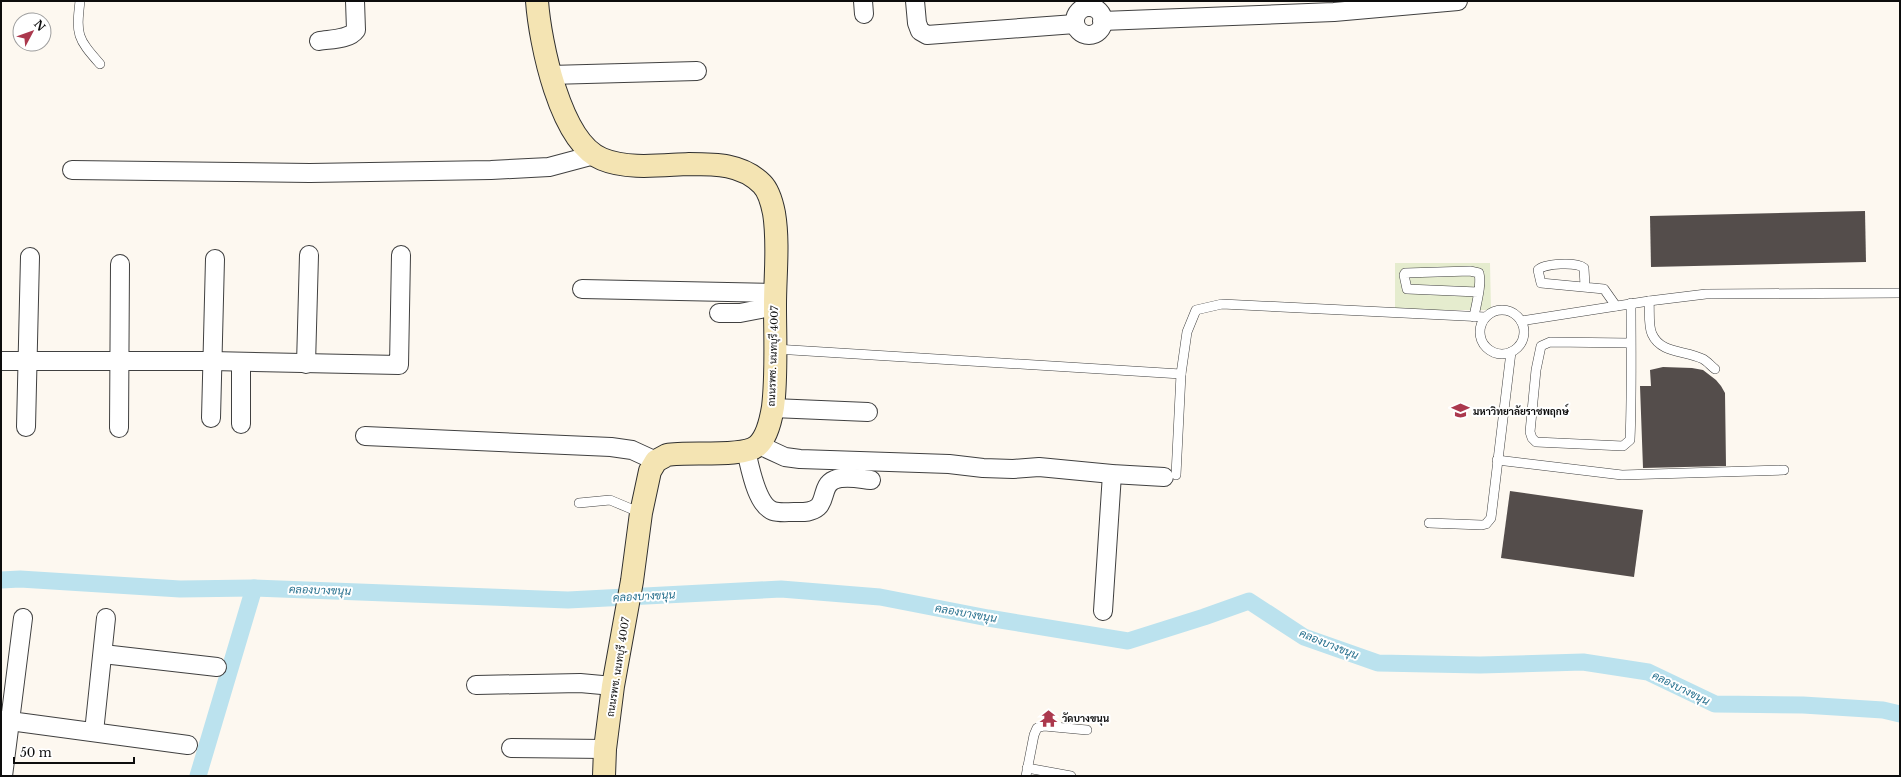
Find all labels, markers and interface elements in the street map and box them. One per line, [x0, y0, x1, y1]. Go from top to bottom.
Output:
north arrow [12, 12, 52, 52]
text: N [31, 17, 49, 34]
street label: ถนนรพช. นนทบุรี 4007 [765, 304, 782, 407]
school or university icon: มหาวิทยาลัยราชพฤกษ์ [1450, 401, 1470, 421]
place label: มหาวิทยาลัยราชพฤกษ์ [1473, 403, 1570, 418]
water label: คลองบางขนุน [288, 582, 351, 600]
water label: คลองบางขนุน [612, 587, 676, 607]
water label: คลองบางขนุน [934, 601, 998, 627]
street label: ถนนรพช. นนทบุรี 4007 [604, 615, 633, 718]
water label: คลองบางขนุน [1297, 626, 1361, 664]
water label: คลองบางขนุน [1649, 668, 1712, 710]
temple icon: วัดบางขนุน [1039, 708, 1059, 728]
place label: วัดบางขนุน [1062, 712, 1110, 726]
scale bar [14, 739, 134, 765]
text: 50 m [20, 745, 52, 760]

